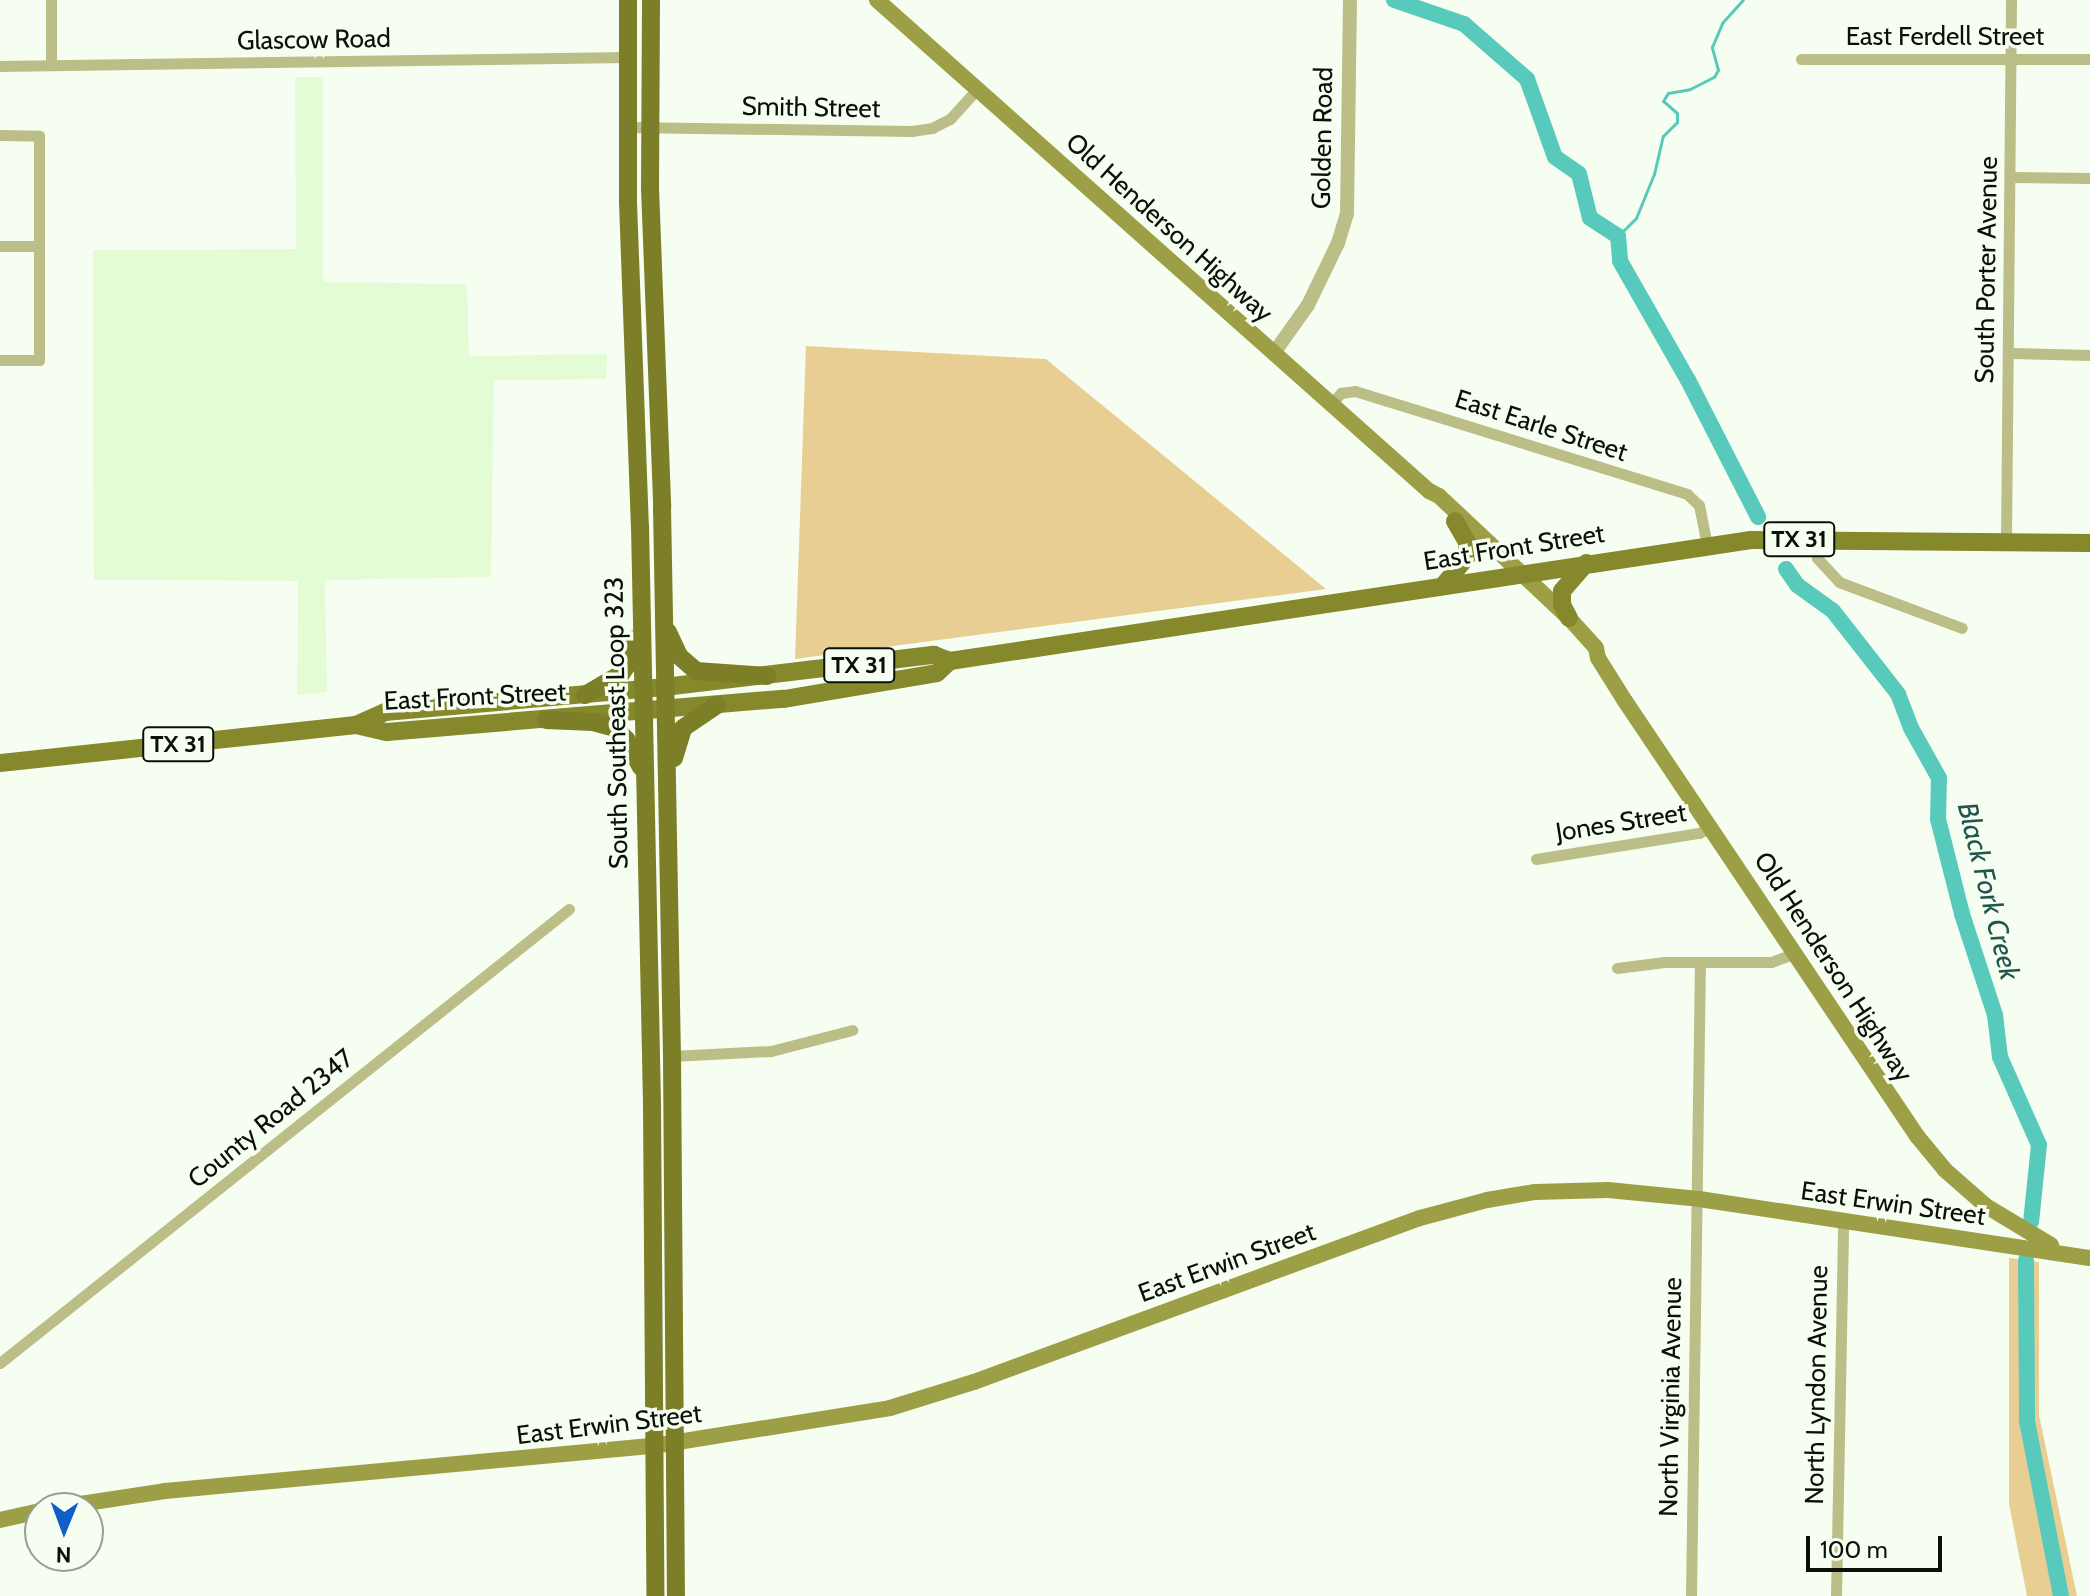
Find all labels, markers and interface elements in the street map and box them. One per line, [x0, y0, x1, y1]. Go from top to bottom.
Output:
street label: East Ferdell Street [1846, 21, 2044, 53]
street label: Glascow Road [237, 23, 391, 57]
street label: Golden Road [1306, 67, 1340, 209]
street label: Smith Street [741, 91, 881, 125]
street label: Old Henderson Highway [1059, 127, 1279, 329]
street label: South Porter Avenue [1969, 156, 2005, 384]
street label: East Earle Street [1451, 383, 1631, 469]
street label: East Front Street [1421, 518, 1607, 578]
road number: TX 31 [1763, 519, 1835, 559]
street label: South Southeast Loop 323 [599, 577, 635, 869]
road number: TX 31 [823, 645, 895, 685]
street label: East Front Street [383, 677, 567, 717]
road number: TX 31 [142, 724, 214, 764]
street label: Jones Street [1553, 797, 1689, 849]
water label: Black Fork Creek [1951, 799, 2027, 983]
street label: Old Henderson Highway [1747, 846, 1919, 1088]
street label: County Road 2347 [182, 1043, 360, 1195]
street label: East Erwin Street [1799, 1176, 1987, 1232]
street label: East Erwin Street [1134, 1216, 1320, 1310]
street label: North Lyndon Avenue [1799, 1265, 1835, 1505]
street label: North Virginia Avenue [1653, 1277, 1689, 1517]
street label: East Erwin Street [515, 1398, 703, 1452]
north arrow [24, 1492, 104, 1572]
scale bar [1810, 1520, 1946, 1570]
text: 100 m [1820, 1535, 1888, 1564]
text: N [56, 1541, 72, 1568]

